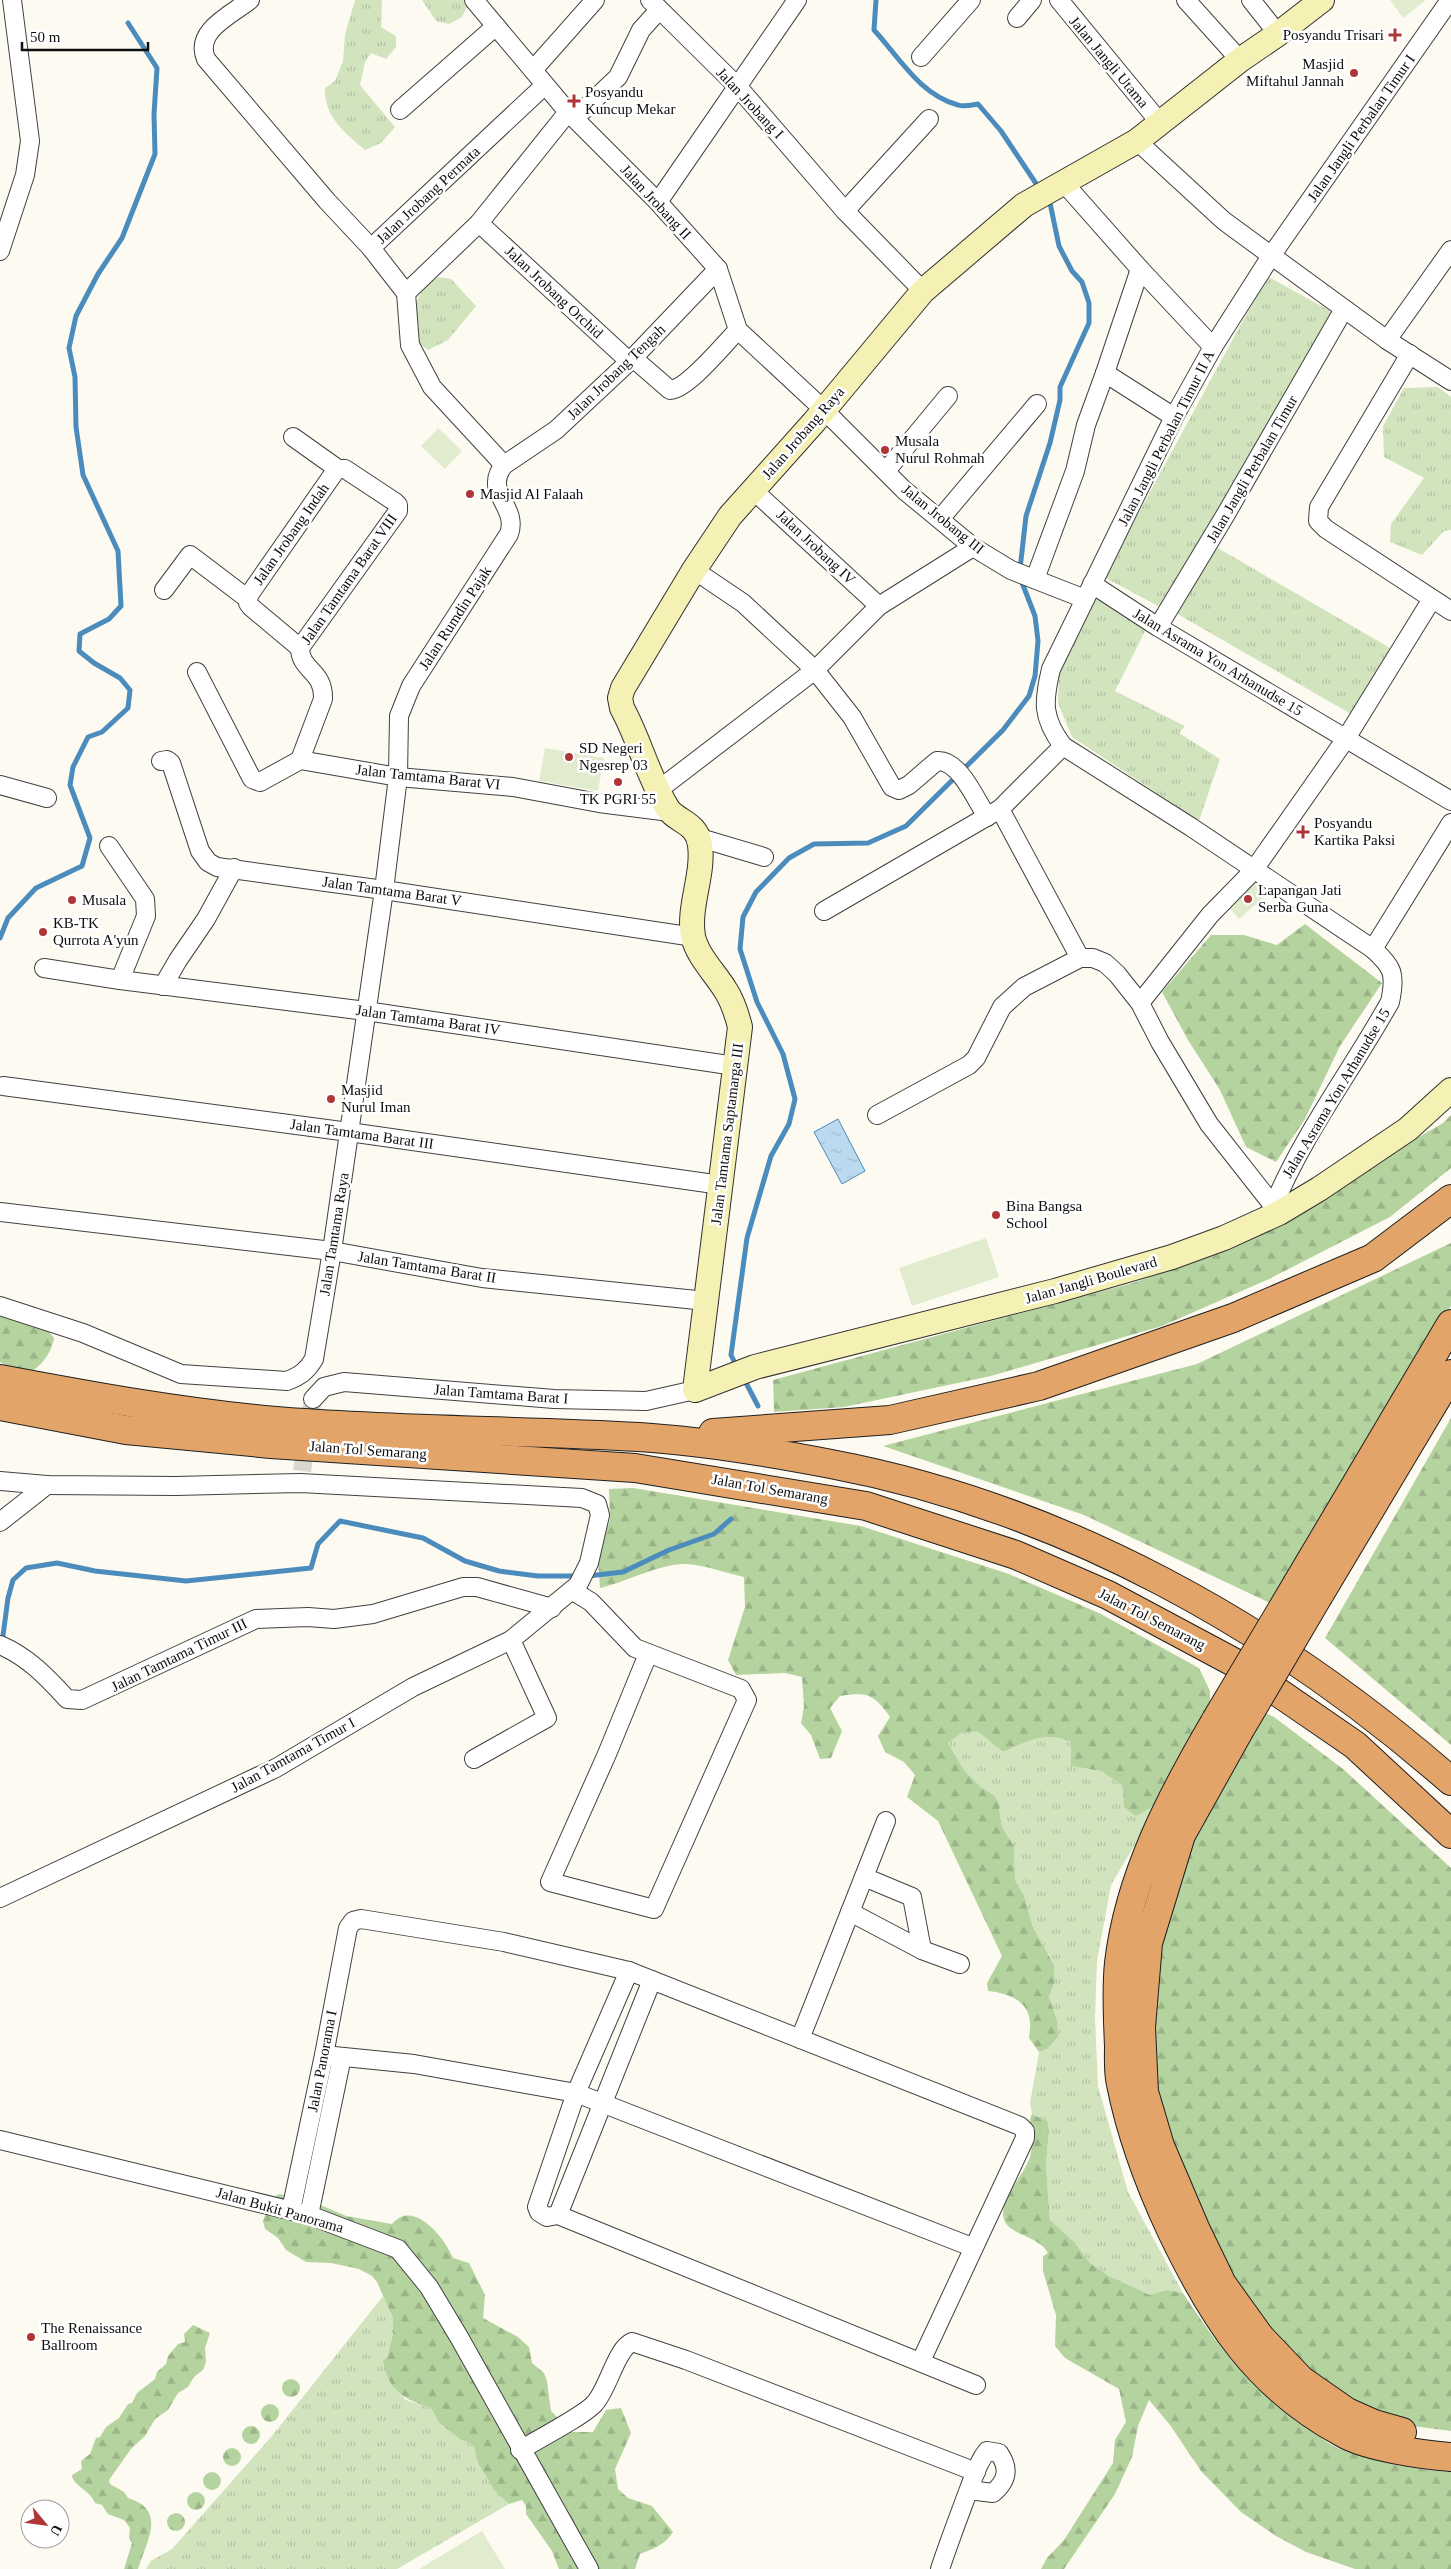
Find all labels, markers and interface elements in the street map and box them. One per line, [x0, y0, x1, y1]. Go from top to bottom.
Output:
street label: Jalan Jangli Utama [1066, 13, 1152, 111]
scale bar [22, 20, 149, 52]
place label: Posyandu Trisari [1283, 27, 1384, 43]
marker: Posyandu Trisari [1388, 28, 1402, 42]
text: 50 m [30, 29, 61, 45]
street label: Jalan Jangli Perbalan Timur I [1304, 51, 1418, 205]
place label: Masjid Miftahul Jannah [1246, 56, 1344, 89]
street label: Jalan Jrobang I [713, 64, 787, 142]
marker: Masjid Miftahul Jannah [1348, 67, 1360, 79]
place label: Posyandu Kuncup Mekar [585, 84, 675, 117]
marker: Posyandu Kuncup Mekar [567, 94, 581, 108]
street label: Jalan Jrobang Permata [373, 143, 483, 247]
street label: Jalan Jrobang II [617, 162, 695, 242]
street label: Jalan Jrobang Orchid [502, 243, 606, 342]
street label: Jalan Jrobang Tengah [564, 321, 668, 423]
street label: Jalan Jangli Perbalan Timur II A [1115, 348, 1217, 528]
street label: Jalan Jrobang Raya [759, 383, 848, 482]
street label: Jalan Jangli Perbalan Timur [1203, 393, 1301, 545]
place label: Musala Nurul Rohmah [895, 433, 985, 466]
marker: Musala Nurul Rohmah [879, 444, 891, 456]
street label: Jalan Jrobang Indah [250, 480, 332, 588]
street label: Jalan Jrobang III [899, 481, 987, 557]
place label: Masjid Al Falaah [480, 486, 584, 502]
marker: Masjid Al Falaah [464, 488, 476, 500]
street label: Jalan Jrobang IV [773, 506, 859, 588]
street label: Jalan Tamtama Barat VIII [298, 511, 400, 647]
street label: Jalan Rumdin Pajak [416, 563, 495, 673]
street label: Jalan Asrama Yon Arhanudse 15 [1130, 605, 1306, 719]
place label: SD Negeri Ngesrep 03 [579, 740, 648, 773]
marker: SD Negeri Ngesrep 03 [563, 751, 575, 763]
street label: Jalan Tamtama Barat VI [355, 761, 501, 793]
marker: TK PGRI 55 [612, 776, 624, 788]
place label: TK PGRI 55 [580, 791, 656, 807]
place label: Posyandu Kartika Paksi [1314, 815, 1395, 848]
marker: Posyandu Kartika Paksi [1296, 825, 1310, 839]
street label: Jalan Tamtama Barat V [321, 873, 463, 909]
place label: Lapangan Jati Serba Guna [1258, 882, 1342, 915]
place label: Musala [82, 892, 127, 908]
marker: Lapangan Jati Serba Guna [1242, 893, 1254, 905]
marker: Musala [66, 894, 78, 906]
place label: KB-TK Qurrota A'yun [53, 915, 139, 948]
marker: KB-TK Qurrota A'yun [37, 926, 49, 938]
street label: Jalan Tamtama Barat IV [355, 1002, 501, 1038]
street label: Jalan Asrama Yon Arhanudse 15 [1279, 1005, 1393, 1181]
street label: Jalan Tamtama Saptamarga III [708, 1042, 746, 1226]
place label: Masjid Nurul Iman [341, 1082, 411, 1115]
marker: Masjid Nurul Iman [325, 1093, 337, 1105]
street label: Jalan Tamtama Barat III [289, 1116, 435, 1152]
street label: Jalan Tamtama Raya [316, 1171, 352, 1297]
place label: Bina Bangsa School [1006, 1198, 1083, 1231]
marker: Bina Bangsa School [990, 1209, 1002, 1221]
street label: Jalan Tamtama Barat II [357, 1248, 497, 1286]
street label: Jalan Jangli Boulevard [1023, 1253, 1159, 1307]
street label: Jalan Tamtama Barat I [433, 1381, 569, 1407]
street label: Jalan Tol Semarang [309, 1438, 428, 1462]
street label: Jalan Tol Semarang [711, 1471, 830, 1507]
street label: Jalan Tol Semarang [1096, 1585, 1209, 1653]
street label: Jalan Tamtama Timur III [108, 1615, 250, 1695]
street label: Jalan Tamtama Timur I [228, 1714, 358, 1796]
street label: Jalan Panorama I [304, 2009, 340, 2113]
street label: Jalan Bukit Panorama [215, 2184, 346, 2236]
place label: The Renaissance Ballroom [41, 2320, 143, 2353]
marker: The Renaissance Ballroom [25, 2331, 37, 2343]
north arrow [20, 2499, 70, 2549]
text: U [47, 2522, 65, 2538]

